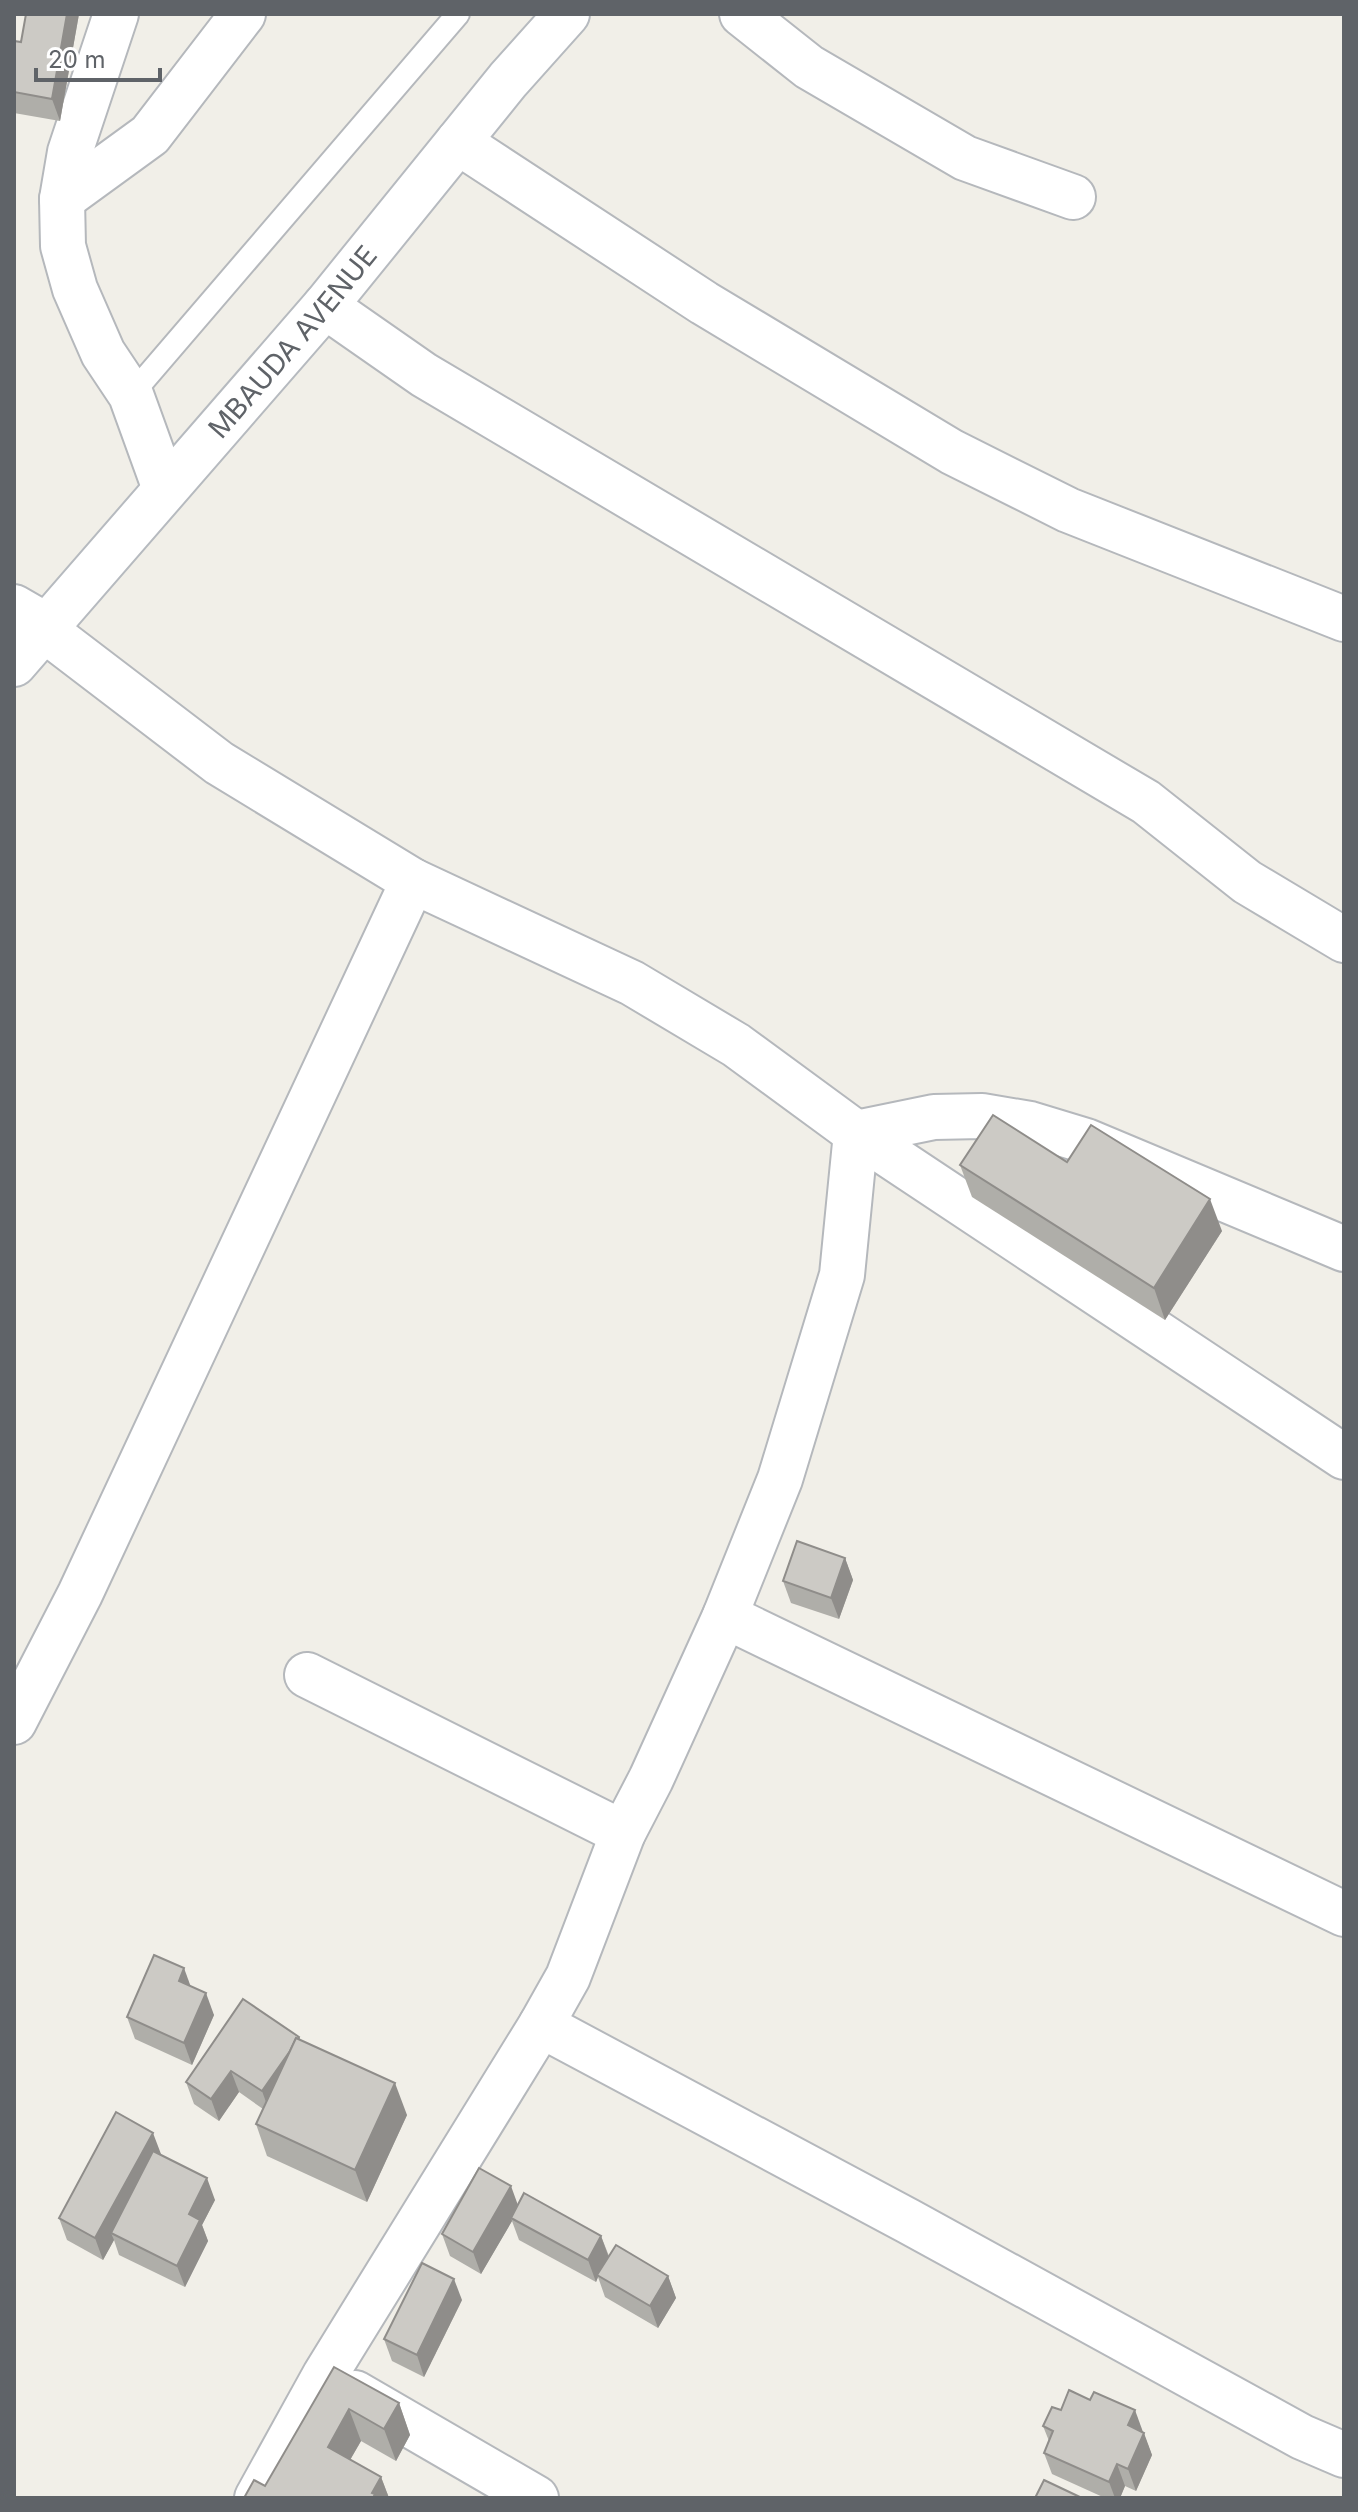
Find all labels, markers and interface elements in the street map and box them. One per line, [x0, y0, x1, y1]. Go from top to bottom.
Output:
scale bar [36, 32, 160, 82]
text: 20 m [48, 45, 106, 74]
street label: MBAUDA AVENUE [201, 239, 384, 445]

